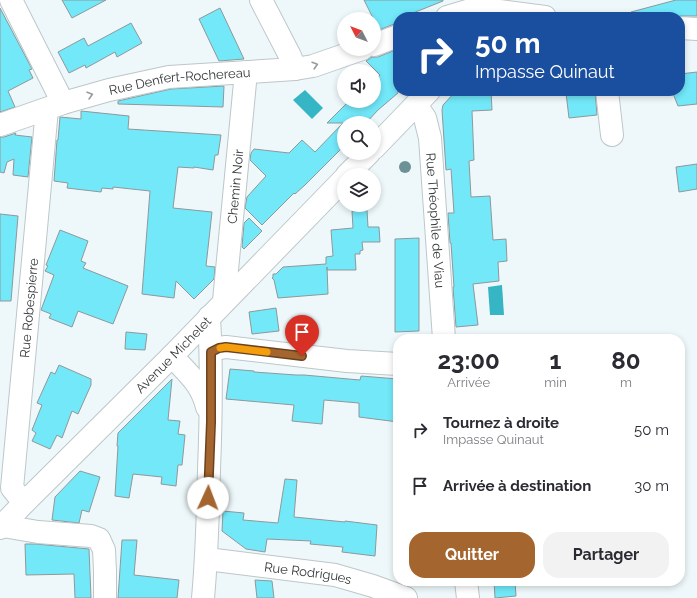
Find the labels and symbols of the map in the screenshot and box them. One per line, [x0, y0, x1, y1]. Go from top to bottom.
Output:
north arrow [337, 12, 381, 56]
one-way arrow [312, 61, 319, 70]
street label: Rue Denfert-Rochereau [107, 64, 251, 97]
one-way arrow [86, 91, 93, 100]
street label: Chemin Noir [224, 148, 246, 225]
street label: Rue Théophile de Viau [424, 152, 448, 289]
street label: Rue Robespierre [17, 257, 41, 359]
street label: Avenue Michelet [132, 313, 214, 396]
pin [285, 315, 319, 356]
position arrow [187, 477, 229, 519]
street label: Rue Rodrigues [263, 559, 354, 587]

